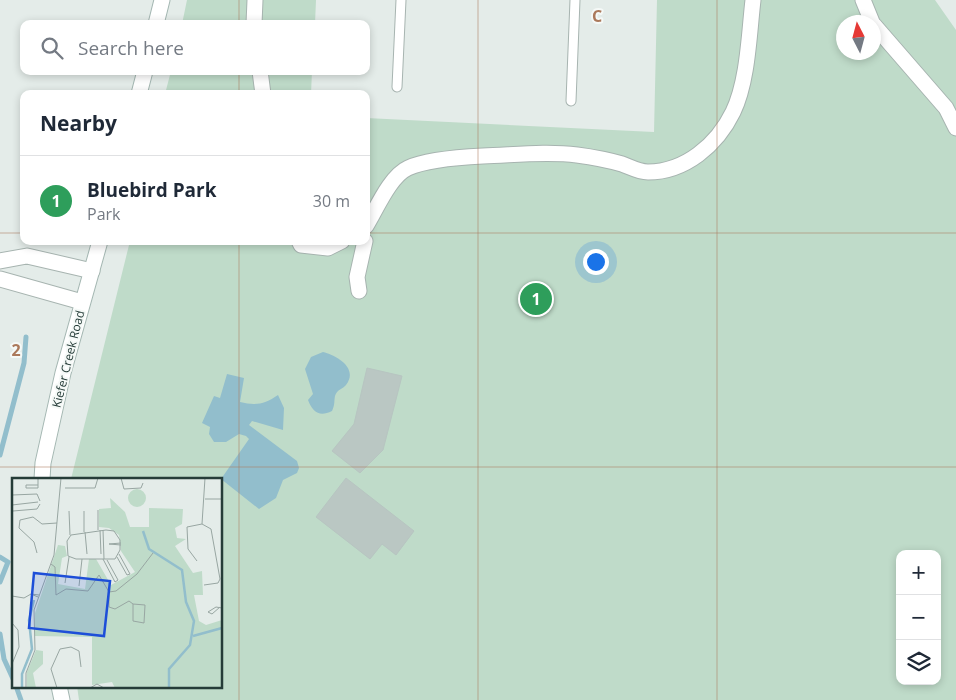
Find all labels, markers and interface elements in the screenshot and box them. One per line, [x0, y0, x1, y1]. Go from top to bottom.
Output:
text: C [592, 5, 602, 27]
north arrow [836, 15, 881, 60]
search box [20, 20, 370, 75]
icon: search [38, 34, 66, 62]
text: Search here [78, 35, 184, 61]
text: Nearby [40, 109, 117, 137]
text: Bluebird Park [87, 177, 217, 203]
text: 1 [51, 190, 61, 212]
text: 30 m [313, 190, 350, 212]
text: Park [87, 203, 120, 225]
your location [583, 249, 609, 275]
pin: 1 [520, 280, 552, 318]
street label: Kiefer Creek Road [48, 308, 88, 410]
text: 2 [11, 339, 21, 361]
inset map [12, 478, 222, 688]
map controls [896, 550, 941, 685]
button: + [896, 550, 941, 595]
button: − [896, 595, 941, 640]
button: layers [896, 640, 941, 685]

